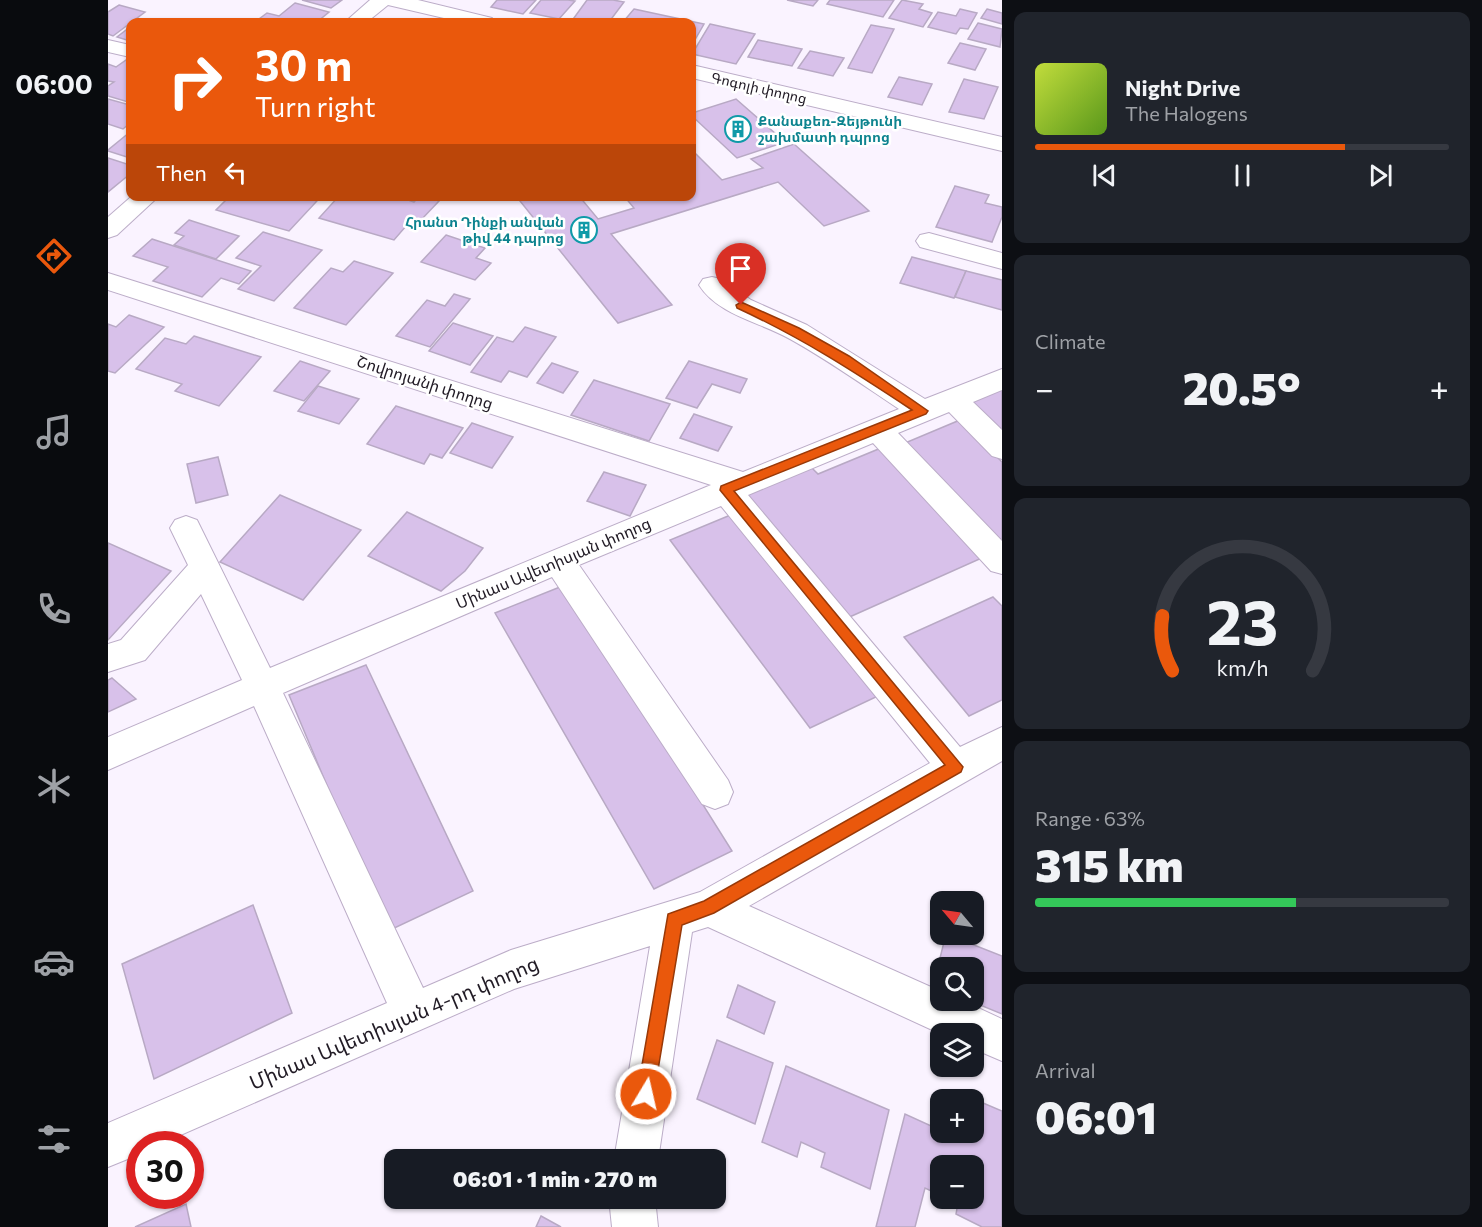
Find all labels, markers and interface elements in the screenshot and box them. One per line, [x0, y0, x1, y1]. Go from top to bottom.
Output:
text: 30 m [255, 38, 352, 90]
icon: right [156, 42, 234, 120]
text: 06:00 [15, 67, 93, 100]
street label: Գոգոլի փողոց [710, 68, 809, 107]
text: Night Drive [1125, 74, 1240, 101]
text: Turn right [255, 90, 375, 123]
text: The Halogens [1125, 101, 1248, 125]
place label: Քանաքեռ-Զեյթունի շախմատի դպրոց [758, 112, 902, 145]
building icon: Քանաքեռ-Զեյթունի շախմատի դպրոց [723, 114, 753, 144]
icon: left [219, 156, 252, 189]
text: Then [156, 159, 207, 186]
icon: previous [1088, 159, 1121, 192]
icon: pause [1226, 159, 1259, 192]
icon: next [1364, 159, 1397, 192]
place label: Հրանտ Դինքի անվան թիվ 44 դպրոց [405, 213, 564, 246]
building icon: Հրանտ Դինքի անվան թիվ 44 դպրոց [569, 215, 599, 245]
icon: directions [33, 235, 75, 277]
pin [715, 243, 766, 305]
icon: arrive [724, 252, 757, 285]
text: Climate [1035, 329, 1105, 353]
street label: Շովրոյանի փողոց [354, 351, 496, 413]
text: 20.5° [1183, 359, 1301, 414]
text: − [1035, 367, 1054, 408]
text: + [1430, 367, 1449, 408]
icon: music [33, 411, 75, 453]
street label: Մինաս Ավետիսյան փողոց [452, 513, 654, 613]
text: 23 [1206, 582, 1278, 658]
icon: phone [33, 588, 75, 630]
text: km/h [1216, 654, 1268, 680]
icon: climate [33, 765, 75, 807]
text: Range · 63% [1035, 806, 1145, 830]
text: 315 km [1035, 836, 1183, 891]
north arrow [930, 891, 984, 945]
map controls [930, 891, 984, 1209]
icon: car [33, 941, 75, 983]
street label: Մինաս Ավետիսյան 4-րդ փողոց [245, 950, 542, 1095]
button: search [930, 957, 984, 1011]
button: layers [930, 1023, 984, 1077]
text: Arrival [1035, 1058, 1096, 1082]
position arrow [614, 1062, 678, 1126]
text: 06:01 [1035, 1088, 1157, 1143]
button: + [930, 1089, 984, 1143]
icon: filters [33, 1118, 75, 1160]
speed limit sign: 30 [126, 1131, 204, 1209]
button: − [930, 1155, 984, 1209]
text: 06:01 · 1 min · 270 m [453, 1165, 657, 1192]

